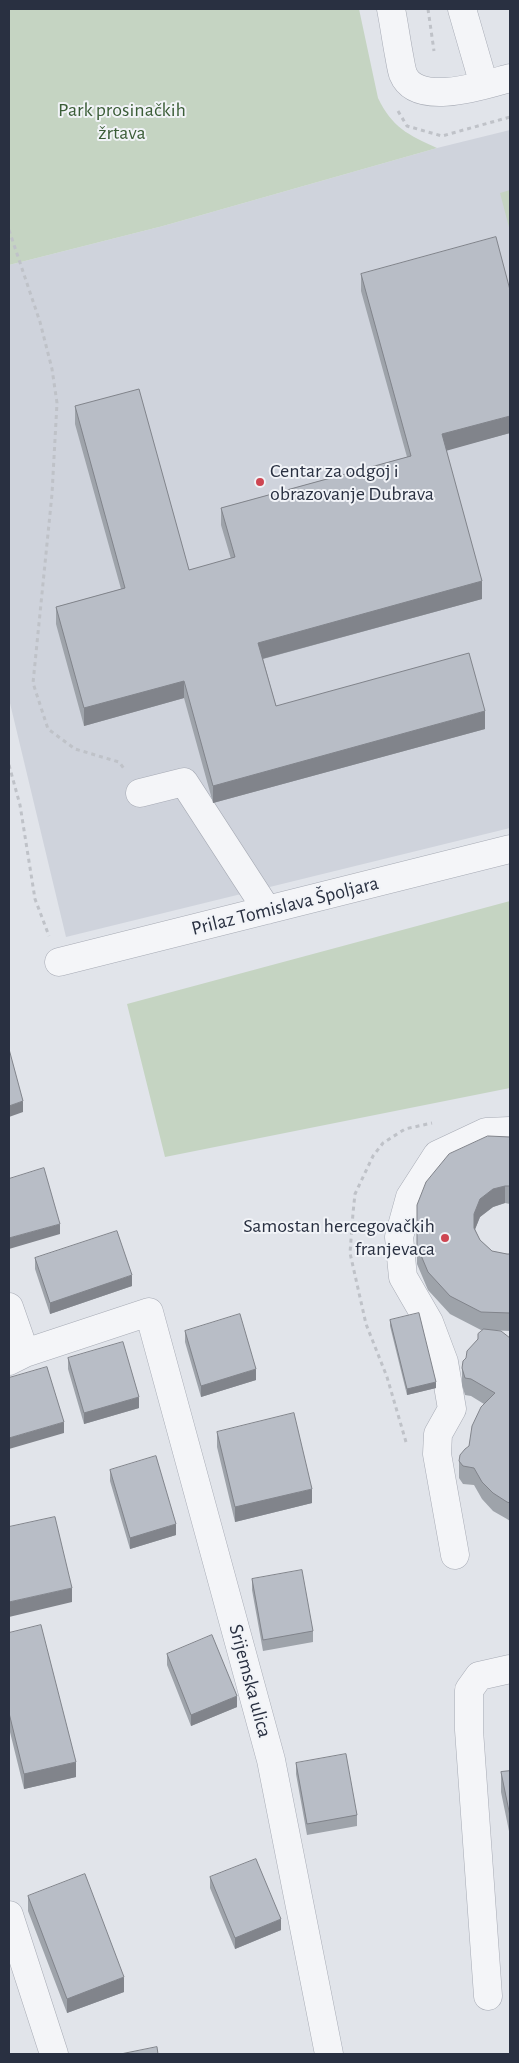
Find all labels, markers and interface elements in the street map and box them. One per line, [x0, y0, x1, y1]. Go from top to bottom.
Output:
park label: Park prosinačkih žrtava [58, 98, 186, 145]
place label: Centar za odgoj i obrazovanje Dubrava [270, 459, 434, 506]
marker: Centar za odgoj i obrazovanje Dubrava [254, 476, 266, 488]
street label: Prilaz Tomislava Špoljara [189, 871, 381, 941]
place label: Samostan hercegovačkih franjevaca [243, 1214, 435, 1261]
marker: Samostan hercegovačkih franjevaca [439, 1232, 451, 1244]
street label: Srijemska ulica [223, 1622, 277, 1740]

